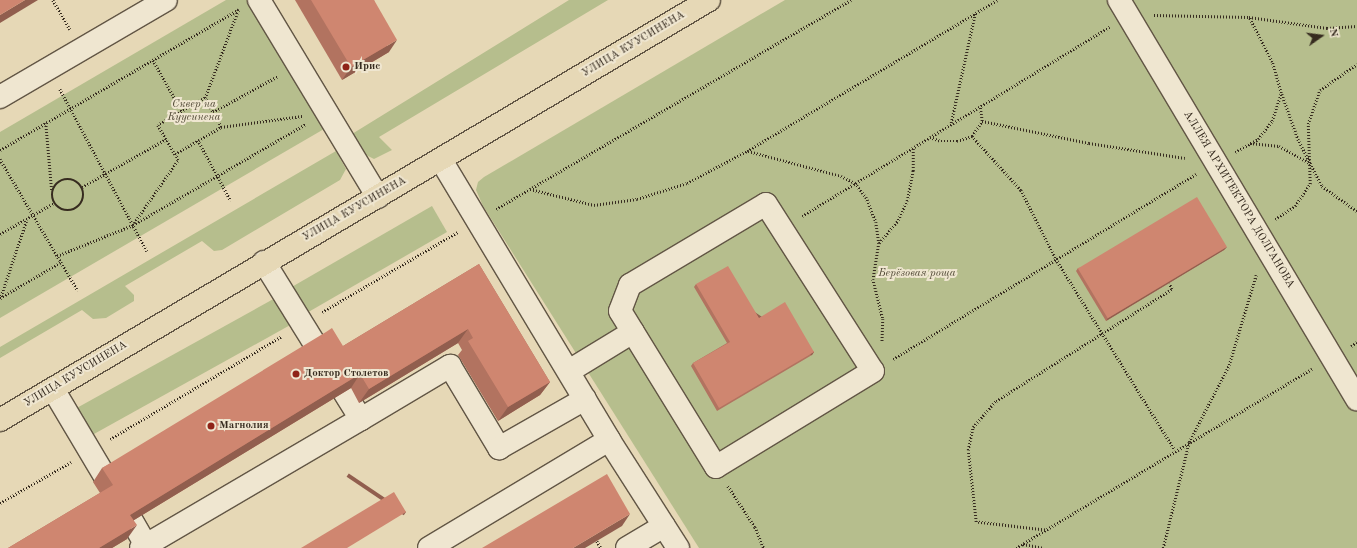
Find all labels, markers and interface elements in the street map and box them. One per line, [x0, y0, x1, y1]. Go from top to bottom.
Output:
street label: УЛИЦА КУУСИНЕНА [580, 9, 688, 81]
north arrow [1301, 16, 1341, 56]
text: N [1327, 28, 1339, 38]
place label: Ирис [354, 60, 380, 74]
marker: Ирис [341, 62, 351, 72]
park label: Сквер на Куусинена [168, 99, 220, 125]
street label: АЛЛЕЯ АРХИТЕКТОРА ДОЛГАНОВА [1180, 109, 1296, 291]
street label: УЛИЦА КУУСИНЕНА [301, 175, 409, 245]
park label: Берёзовая роща [878, 267, 956, 281]
street label: УЛИЦА КУУСИНЕНА [22, 339, 130, 411]
place label: Доктор Столетов [304, 367, 389, 381]
marker: Доктор Столетов [291, 369, 301, 379]
place label: Магнолия [219, 419, 269, 433]
marker: Магнолия [206, 421, 216, 431]

